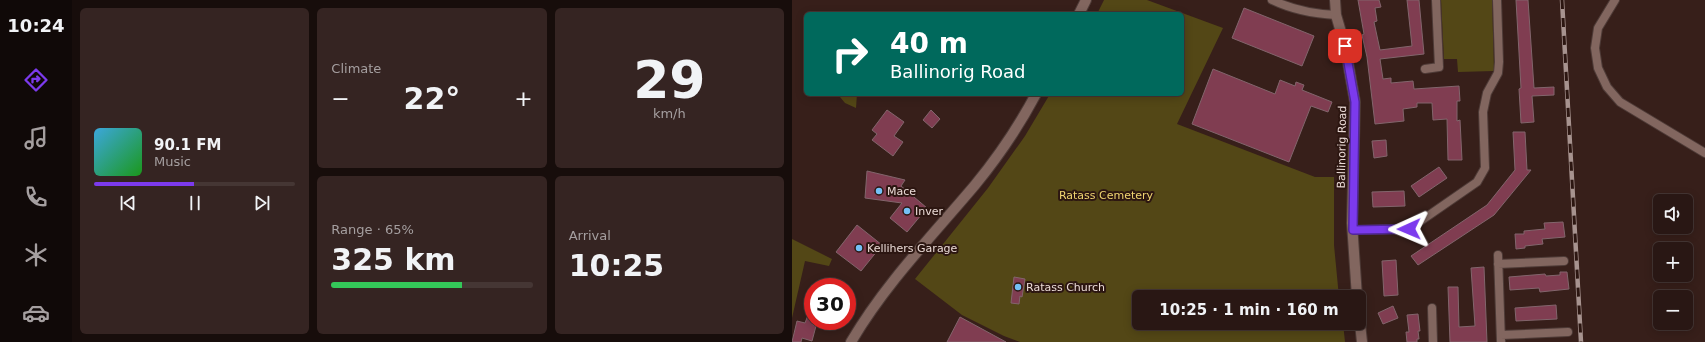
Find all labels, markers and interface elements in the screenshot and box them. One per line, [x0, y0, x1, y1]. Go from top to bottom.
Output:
text: 10:24 [7, 15, 65, 36]
text: 40 m [890, 27, 968, 60]
icon: right [824, 28, 876, 80]
pin [1328, 29, 1362, 63]
icon: arrive [1334, 35, 1356, 57]
text: 29 [633, 50, 706, 110]
text: Climate [331, 61, 381, 76]
text: Ballinorig Road [890, 61, 1026, 82]
icon: directions [22, 66, 50, 94]
text: 22° [404, 81, 460, 116]
text: − [331, 86, 350, 111]
text: + [514, 86, 533, 111]
street label: Ballinorig Road [1335, 105, 1349, 189]
text: km/h [653, 106, 686, 121]
icon: music [22, 124, 50, 152]
text: 90.1 FM [154, 136, 221, 154]
text: Music [154, 154, 191, 169]
icon: phone [22, 183, 50, 211]
place label: Mace [887, 185, 916, 198]
marker: Mace [874, 186, 884, 196]
park label: Ratass Cemetery [1059, 189, 1154, 202]
icon: previous [117, 192, 139, 214]
icon: pause [184, 192, 206, 214]
icon: next [251, 192, 273, 214]
map controls [1653, 194, 1693, 330]
button: sound [1653, 194, 1693, 234]
place label: Inver [915, 205, 943, 218]
marker: Inver [902, 206, 912, 216]
position arrow [1388, 208, 1430, 250]
text: Range · 65% [331, 222, 414, 237]
text: Arrival [569, 228, 611, 243]
icon: climate [22, 241, 50, 269]
text: 325 km [331, 242, 456, 277]
place label: Kellihers Garage [867, 242, 958, 255]
button: + [1653, 242, 1693, 282]
marker: Kellihers Garage [854, 243, 864, 253]
text: 10:25 [569, 248, 664, 283]
speed limit sign: 30 [804, 278, 856, 330]
place label: Ratass Church [1026, 281, 1105, 294]
marker: Ratass Church [1013, 282, 1023, 292]
button: − [1653, 290, 1693, 330]
icon: car [22, 299, 50, 327]
text: 10:25 · 1 min · 160 m [1159, 301, 1339, 319]

